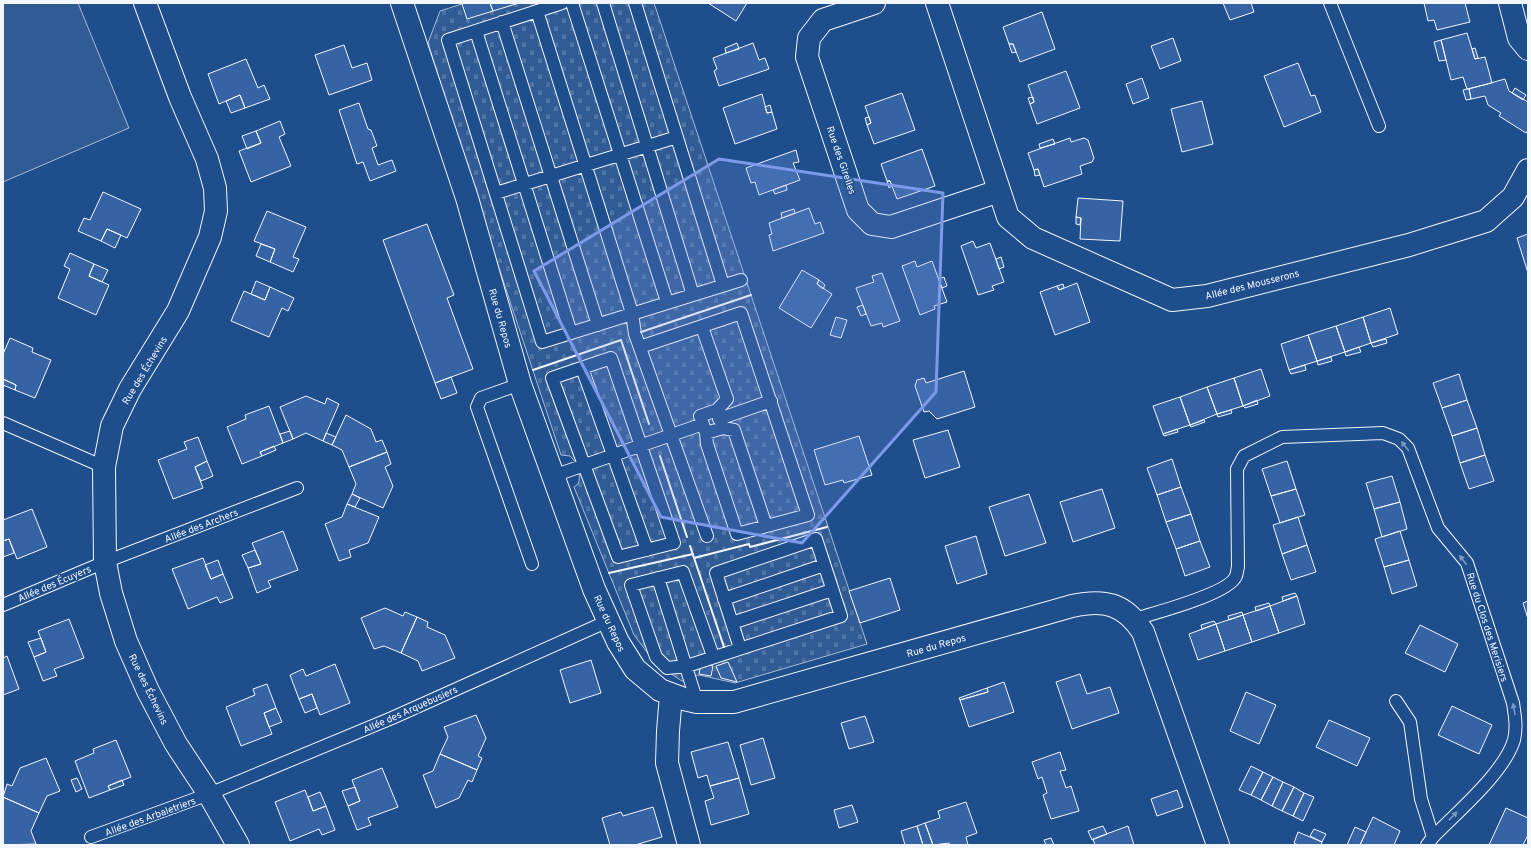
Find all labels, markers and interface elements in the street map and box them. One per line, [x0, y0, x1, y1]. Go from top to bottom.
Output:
street label: Rue des Girelles [823, 125, 858, 197]
street label: Allée des Mousserons [1204, 267, 1301, 303]
street label: Rue du Repos [485, 287, 514, 350]
street label: Rue des Échevins [120, 334, 171, 407]
one-way arrow [1400, 441, 1409, 451]
street label: Allée des Archers [163, 506, 240, 546]
one-way arrow [1459, 554, 1468, 565]
street label: Allée des Écuyers [16, 563, 94, 606]
street label: Rue du Clos des Merisiers [1463, 571, 1510, 684]
street label: Rue du Repos [590, 593, 628, 654]
street label: Rue du Repos [905, 632, 968, 661]
street label: Rue des Échevins [125, 652, 171, 728]
street label: Allée des Arquebusiers [361, 684, 460, 737]
one-way arrow [1510, 703, 1516, 715]
street label: Allée des Arbaletriers [103, 795, 198, 840]
one-way arrow [1448, 811, 1458, 821]

